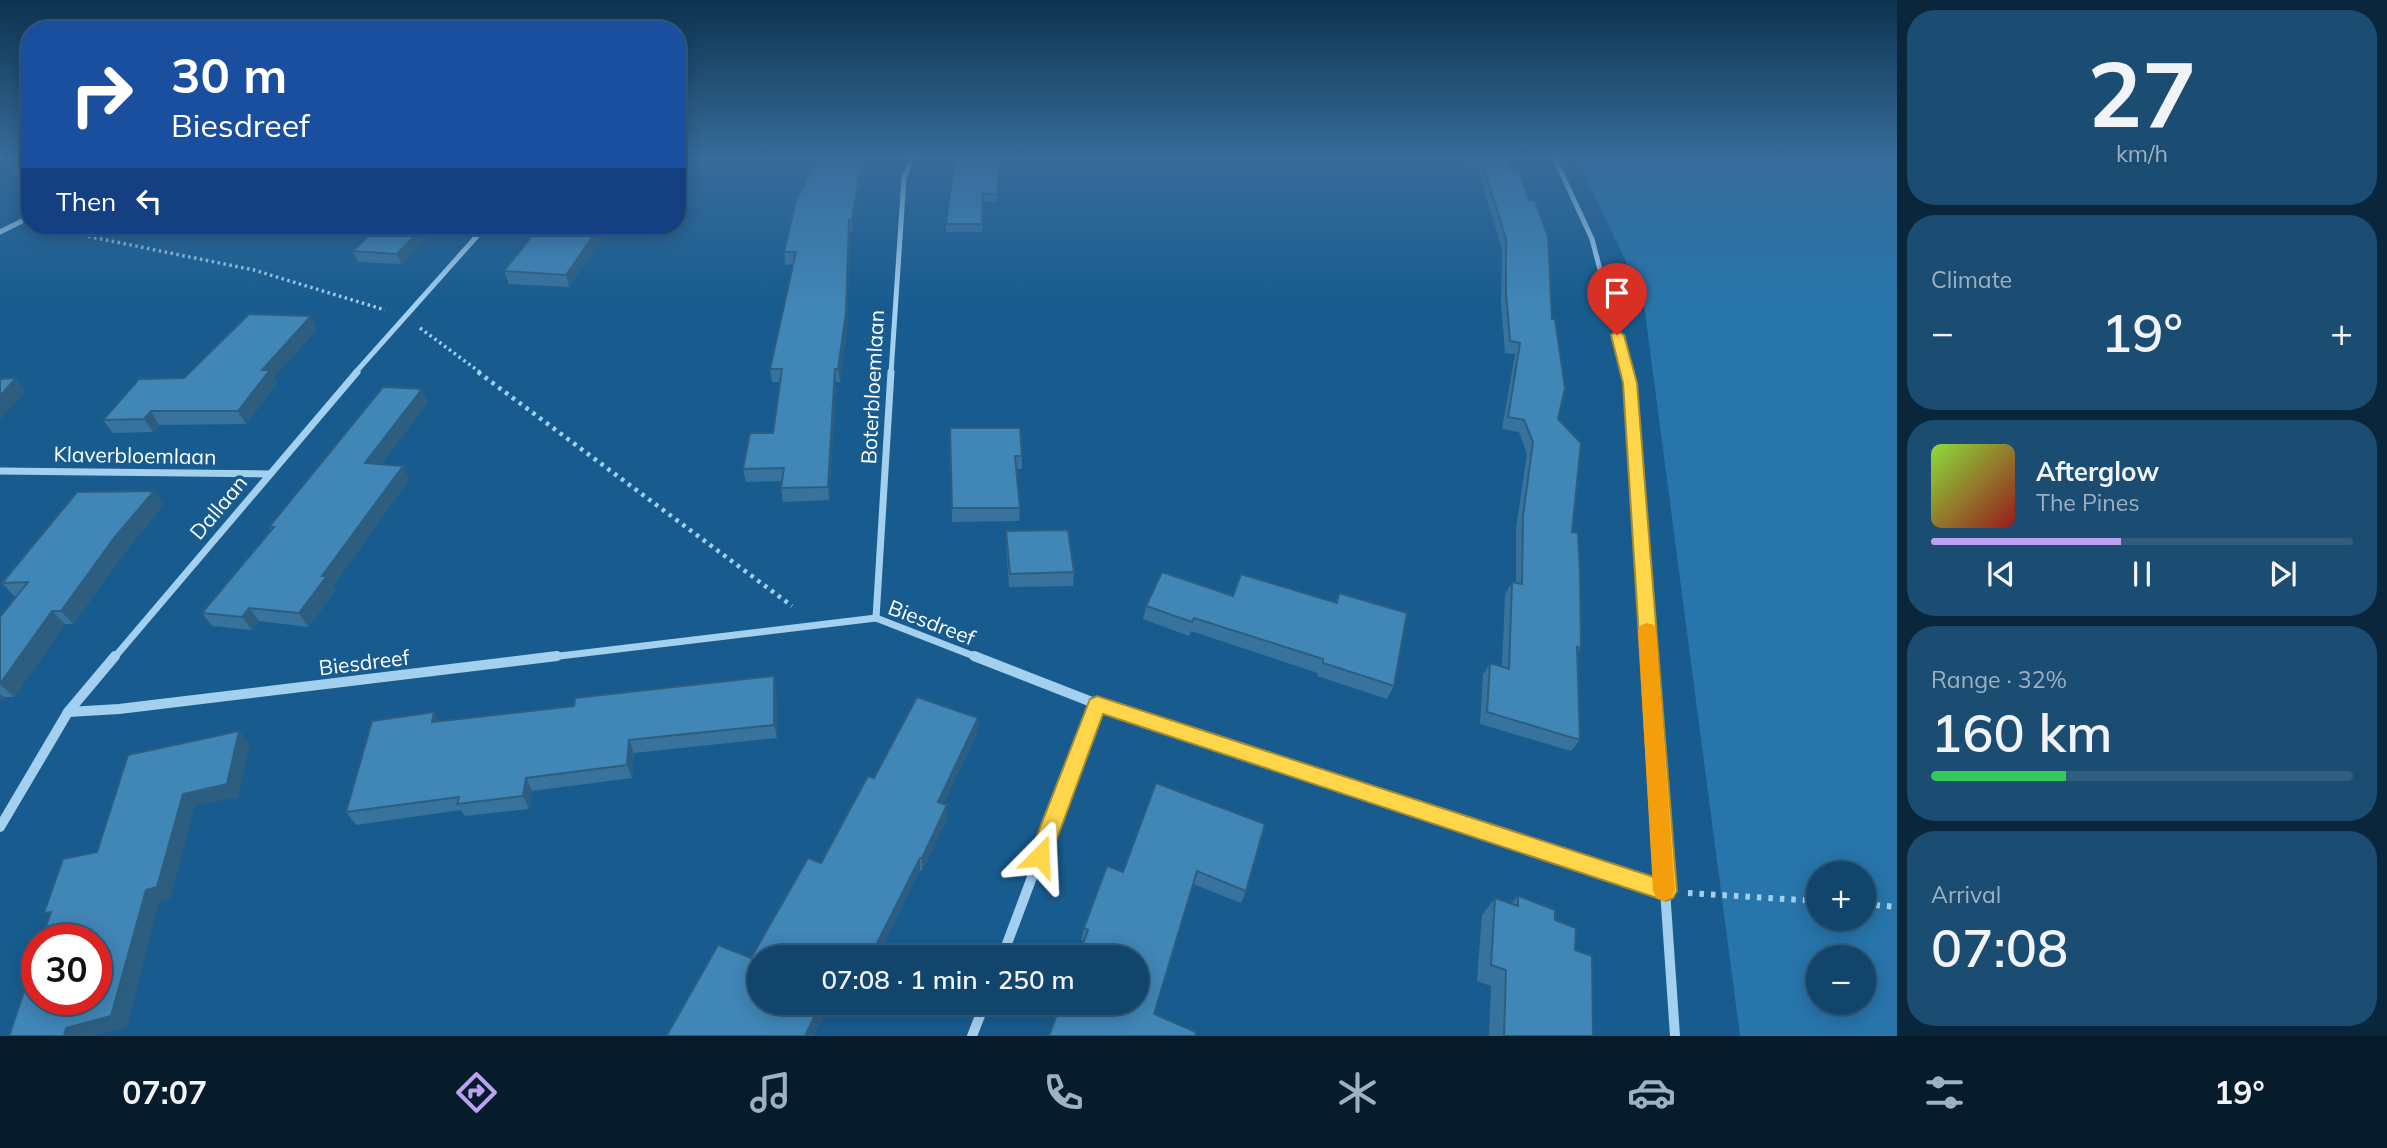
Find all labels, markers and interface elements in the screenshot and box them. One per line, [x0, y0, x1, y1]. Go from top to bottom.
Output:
text: 27 [2087, 36, 2197, 150]
text: 30 m [171, 44, 287, 105]
icon: right [56, 49, 147, 140]
text: Biesdreef [171, 105, 310, 145]
text: km/h [2116, 139, 2168, 168]
icon: left [130, 182, 168, 220]
text: Then [56, 185, 116, 218]
pin [1587, 263, 1647, 335]
text: Climate [1931, 265, 2012, 294]
icon: arrive [1598, 274, 1636, 312]
text: 19° [2101, 300, 2183, 365]
text: − [1931, 308, 1954, 356]
text: + [2330, 308, 2353, 356]
street label: Boterbloemlaan [855, 309, 889, 465]
street label: Klaverbloemlaan [53, 441, 217, 469]
text: Afterglow [2036, 455, 2159, 488]
street label: Dallaan [184, 470, 252, 544]
text: The Pines [2036, 488, 2140, 517]
icon: previous [1982, 555, 2020, 593]
icon: pause [2123, 555, 2161, 593]
icon: next [2264, 555, 2302, 593]
street label: Biesdreef [885, 594, 980, 651]
street label: Biesdreef [317, 643, 412, 680]
text: Range · 32% [1931, 665, 2067, 694]
text: 160 km [1931, 700, 2112, 765]
position arrow [1003, 819, 1077, 893]
map controls [1806, 861, 1876, 1015]
button: + [1806, 861, 1876, 931]
text: Arrival [1931, 880, 2001, 909]
text: 07:08 [1931, 915, 2068, 980]
speed limit sign: 30 [21, 924, 112, 1015]
button: − [1806, 945, 1876, 1015]
text: 07:08 · 1 min · 250 m [821, 963, 1075, 996]
icon: directions [452, 1068, 501, 1117]
icon: music [746, 1068, 795, 1117]
icon: phone [1039, 1068, 1088, 1117]
icon: climate [1333, 1068, 1382, 1117]
icon: car [1627, 1068, 1676, 1117]
icon: filters [1920, 1068, 1969, 1117]
text: 07:07 [122, 1072, 207, 1112]
text: 19° [2214, 1072, 2265, 1112]

